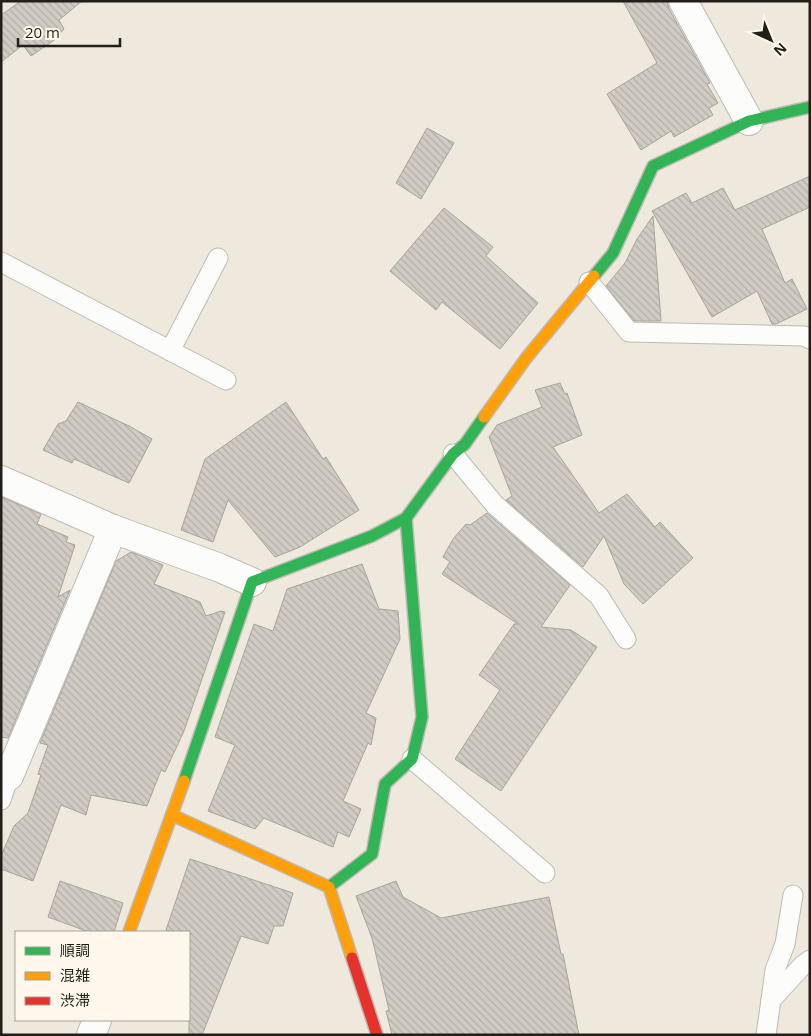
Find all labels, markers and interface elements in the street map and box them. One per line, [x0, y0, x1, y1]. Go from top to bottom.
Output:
scale bar [18, 15, 120, 47]
north arrow [746, 15, 796, 65]
text: 20 m [25, 22, 60, 42]
text: N [770, 39, 791, 61]
legend [15, 931, 190, 1021]
text: 順調 [60, 940, 90, 960]
text: 混雑 [60, 965, 90, 985]
text: 渋滞 [60, 990, 90, 1010]

